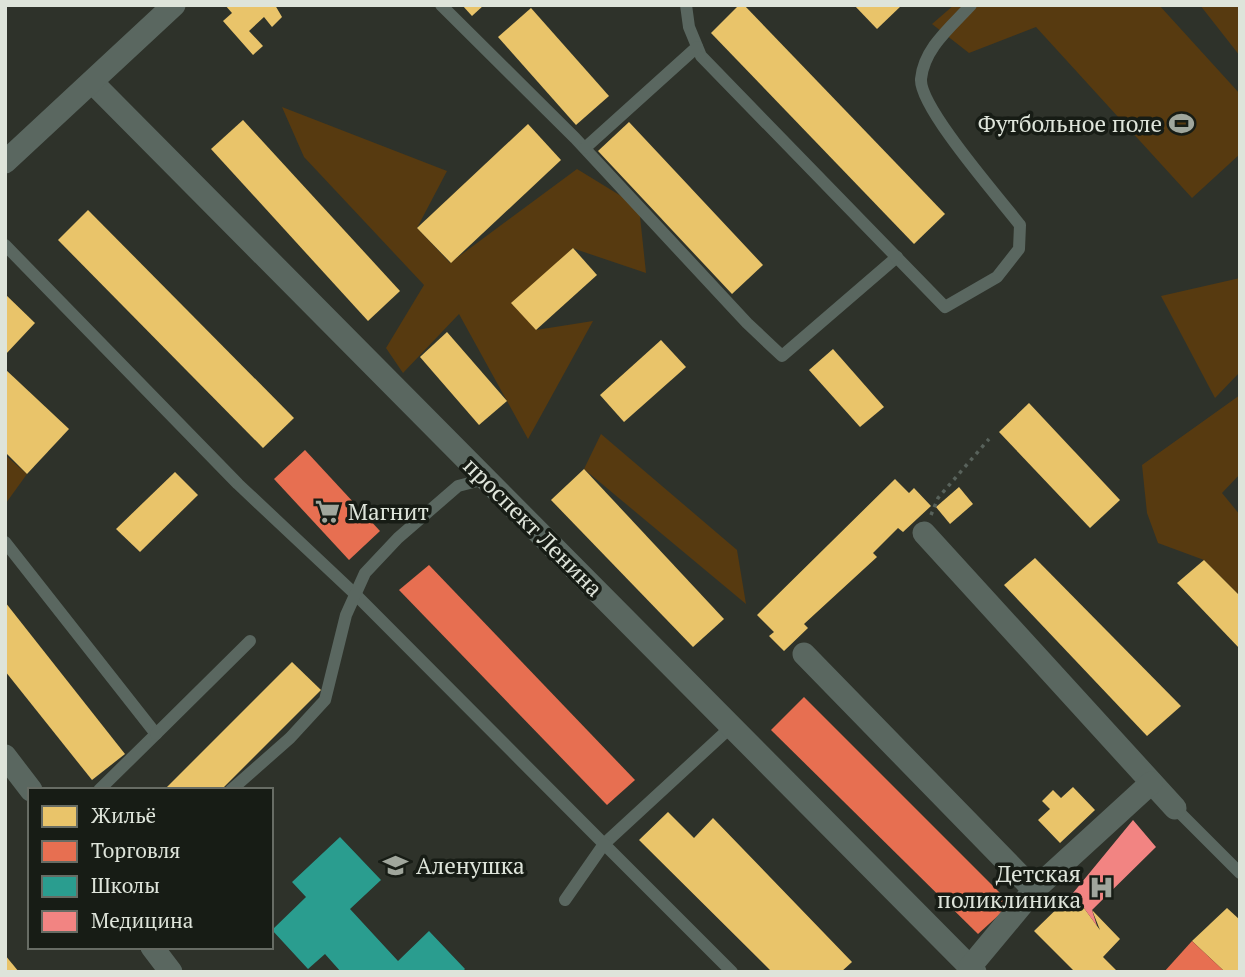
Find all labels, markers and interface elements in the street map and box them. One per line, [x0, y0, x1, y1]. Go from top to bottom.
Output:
place label: Футбольное поле [978, 108, 1162, 139]
sports icon: Футбольное поле [1168, 110, 1196, 138]
street label: проспект Ленина [457, 450, 610, 603]
place label: Магнит [348, 496, 429, 527]
supermarket icon: Магнит [314, 498, 342, 526]
legend [28, 788, 273, 949]
text: Жильё [91, 801, 156, 829]
text: Торговля [91, 836, 180, 864]
place label: Аленушка [416, 850, 525, 881]
school or university icon: Аленушка [382, 852, 410, 880]
place label: Детская поликлиника [937, 858, 1081, 915]
text: Школы [91, 871, 160, 899]
hospital icon: Детская поликлиника [1087, 873, 1115, 901]
text: Медицина [91, 906, 194, 934]

